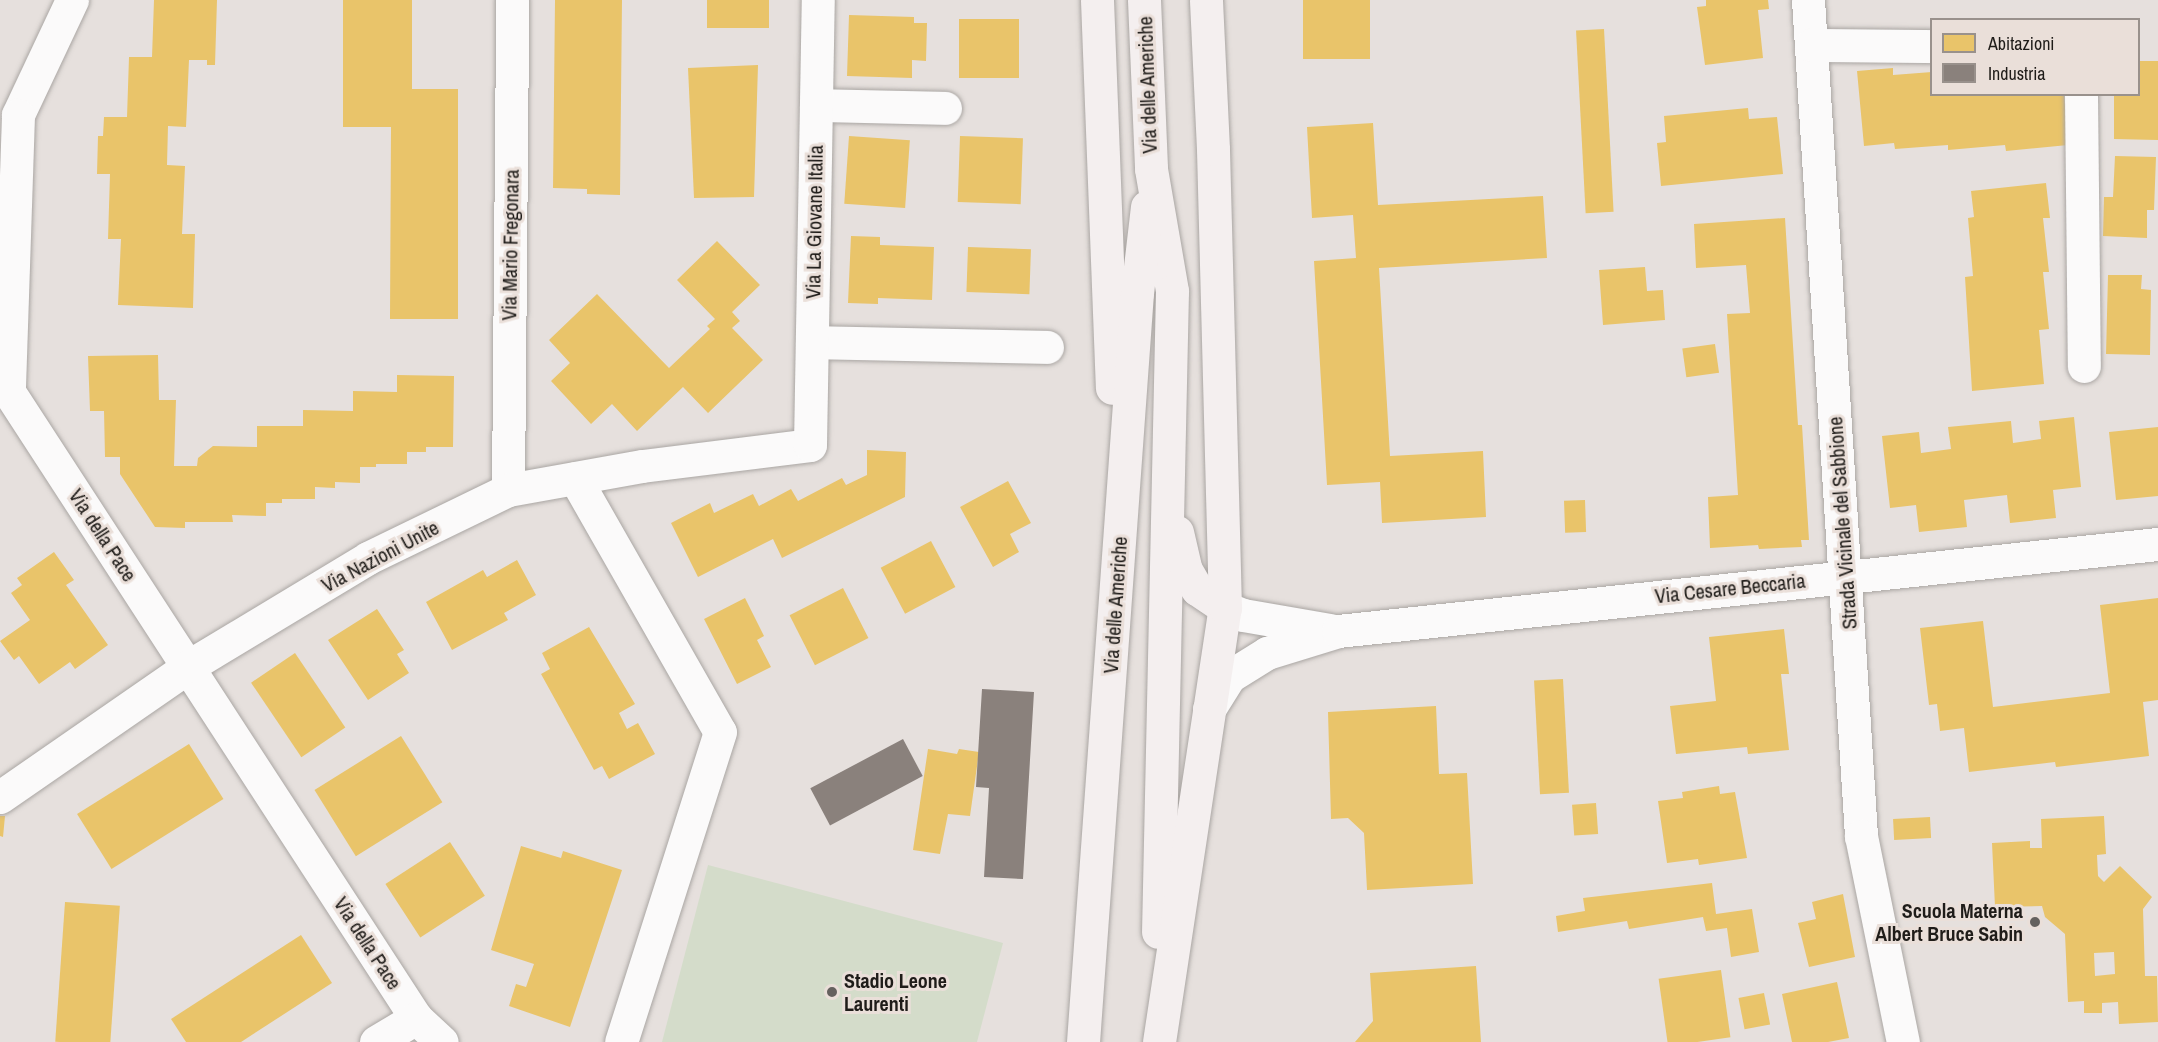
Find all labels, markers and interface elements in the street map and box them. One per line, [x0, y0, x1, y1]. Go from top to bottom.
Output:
street label: Via delle Americhe [1133, 15, 1161, 155]
legend [1930, 18, 2140, 96]
text: Abitazioni [1988, 31, 2054, 56]
text: Industria [1988, 61, 2045, 86]
street label: Via La Giovane Italia [801, 145, 827, 299]
street label: Via Mario Fregonara [497, 169, 523, 321]
street label: Strada Vicinale del Sabbione [1823, 416, 1861, 630]
street label: Via della Pace [64, 484, 142, 586]
street label: Via Nazioni Unite [317, 515, 443, 597]
street label: Via delle Americhe [1098, 535, 1132, 675]
street label: Via Cesare Beccaria [1654, 568, 1806, 608]
street label: Via della Pace [329, 892, 407, 994]
place label: Scuola Materna Albert Bruce Sabin [1875, 898, 2023, 945]
marker: Scuola Materna Albert Bruce Sabin [2028, 915, 2042, 929]
place label: Stadio Leone Laurenti [844, 969, 947, 1016]
marker: Stadio Leone Laurenti [825, 985, 839, 999]

